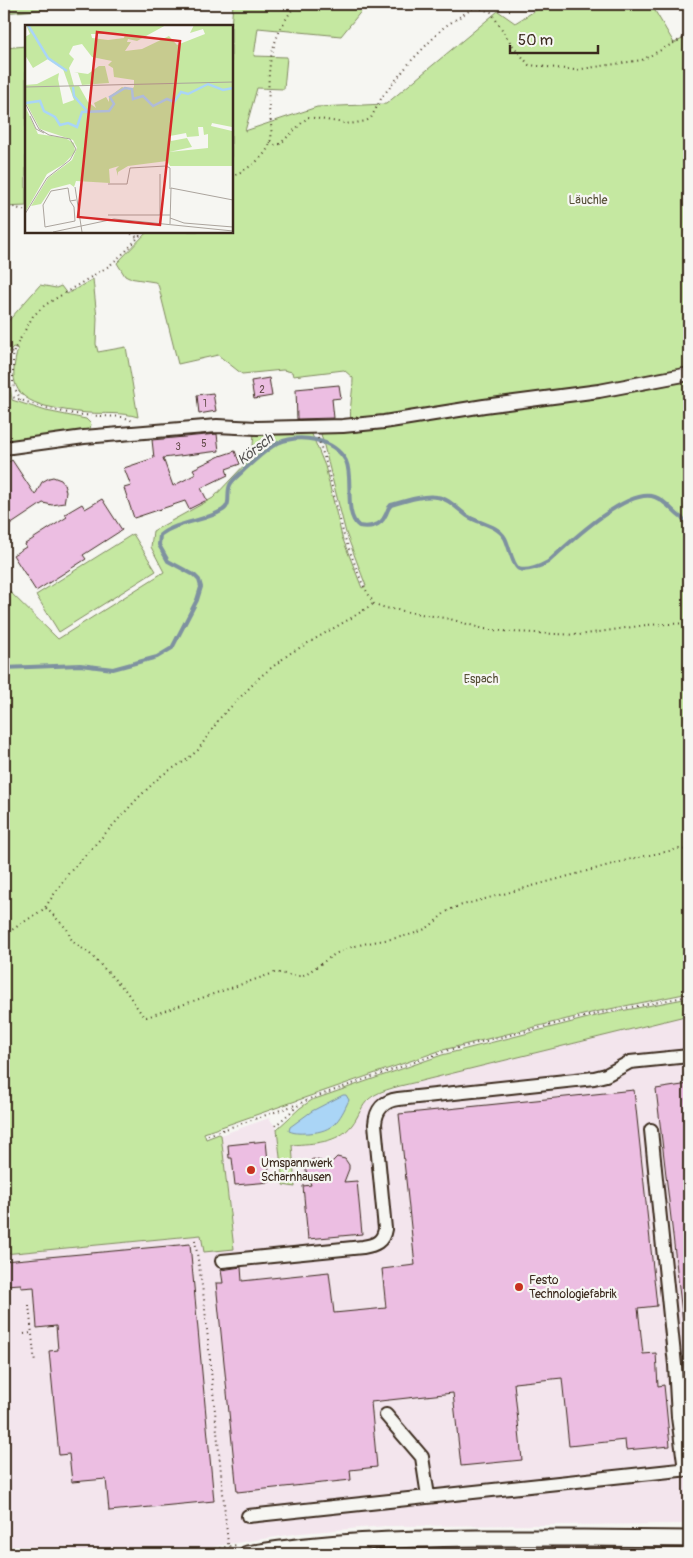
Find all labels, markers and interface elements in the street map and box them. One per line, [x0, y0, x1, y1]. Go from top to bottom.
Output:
scale bar [510, 22, 598, 54]
inset map [25, 25, 232, 232]
text: 50 m [518, 31, 553, 50]
park label: Läuchle [568, 193, 608, 208]
house number: 2 [259, 384, 265, 396]
house number: 1 [203, 398, 207, 410]
water label: Körsch [234, 429, 278, 469]
house number: 5 [201, 438, 207, 450]
house number: 3 [175, 441, 181, 453]
park label: Espach [464, 672, 499, 687]
place label: Umspannwerk Scharnhausen [261, 1156, 333, 1185]
marker: Umspannwerk Scharnhausen [245, 1164, 257, 1176]
place label: Festo Technologiefabrik [529, 1273, 617, 1302]
marker: Festo Technologiefabrik [513, 1281, 525, 1293]

